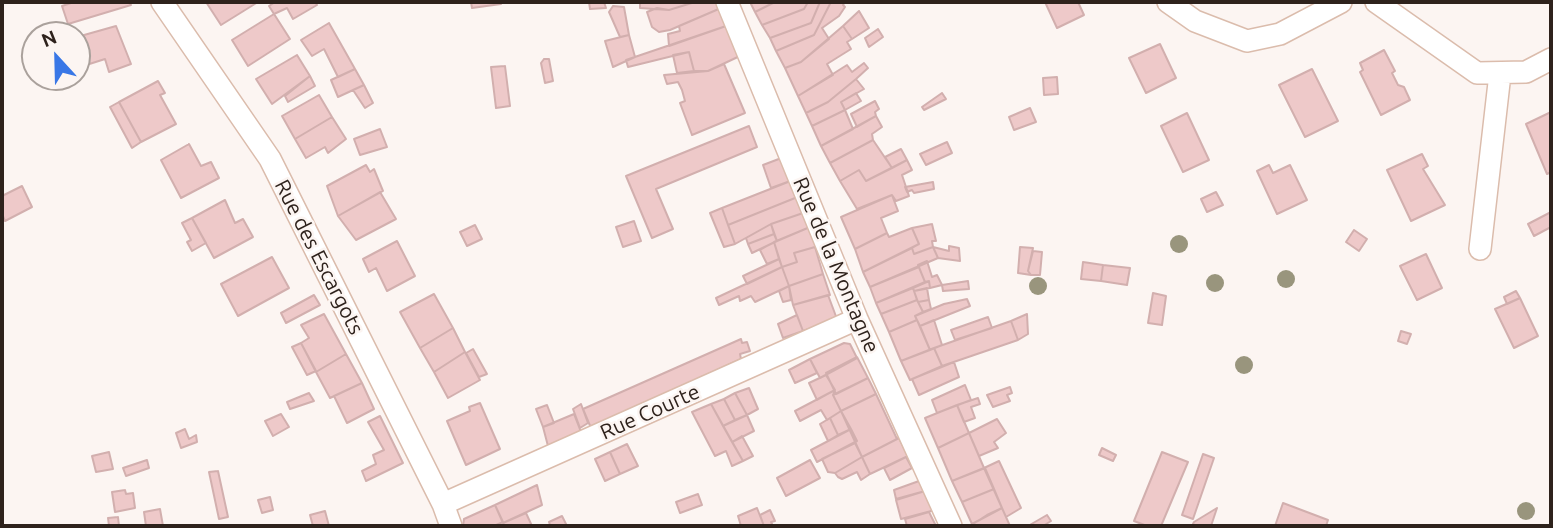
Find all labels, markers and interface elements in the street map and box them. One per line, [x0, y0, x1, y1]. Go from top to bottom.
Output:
north arrow [21, 21, 91, 91]
text: N [38, 26, 60, 51]
street label: Rue de la Montagne [788, 173, 884, 357]
street label: Rue des Escargots [269, 175, 369, 339]
street label: Rue Courte [596, 379, 704, 445]

